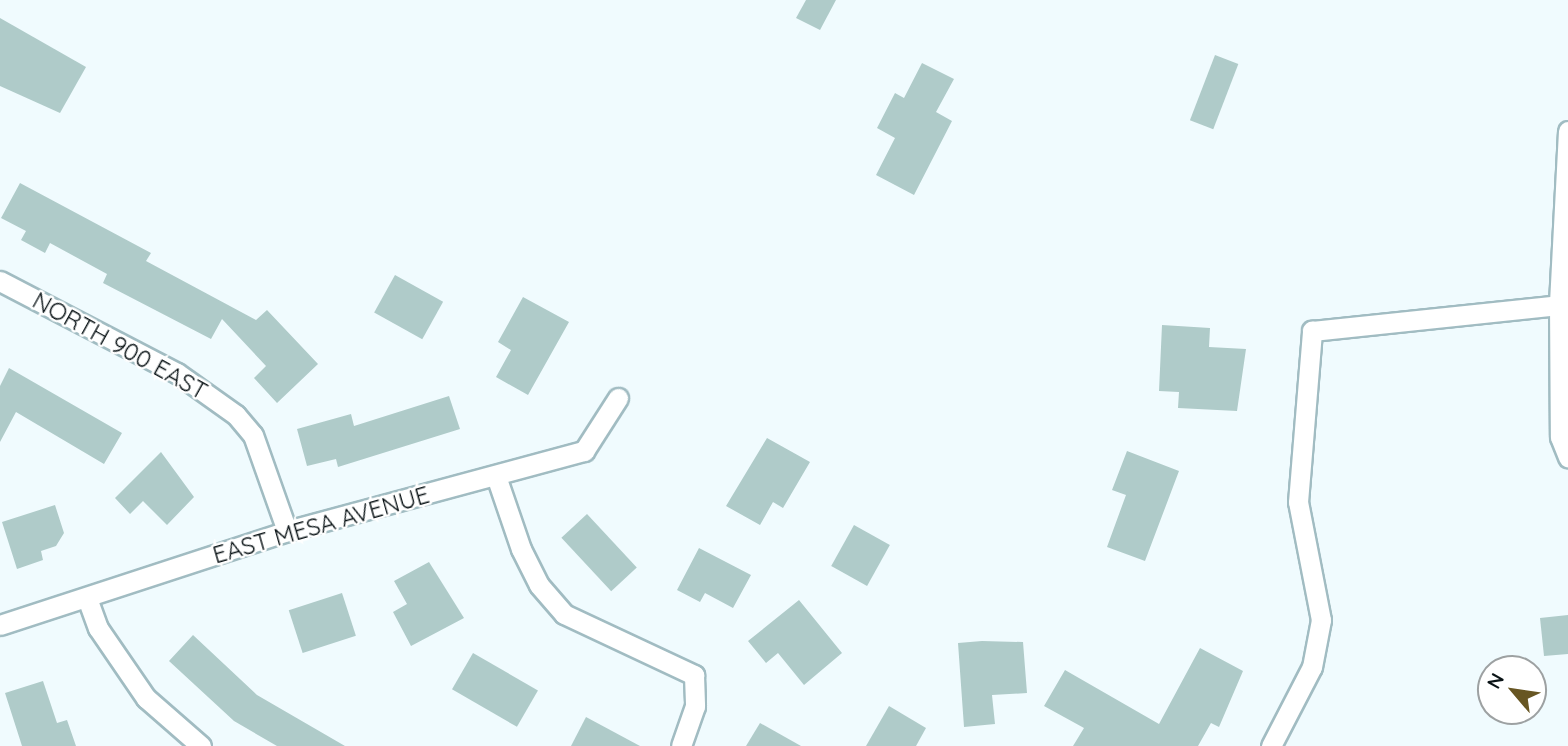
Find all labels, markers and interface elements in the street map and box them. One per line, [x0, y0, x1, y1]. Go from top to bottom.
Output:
street label: NORTH 900 EAST [28, 286, 212, 406]
street label: EAST MESA AVENUE [209, 480, 433, 570]
north arrow [1477, 655, 1547, 725]
text: N [1482, 669, 1509, 693]

